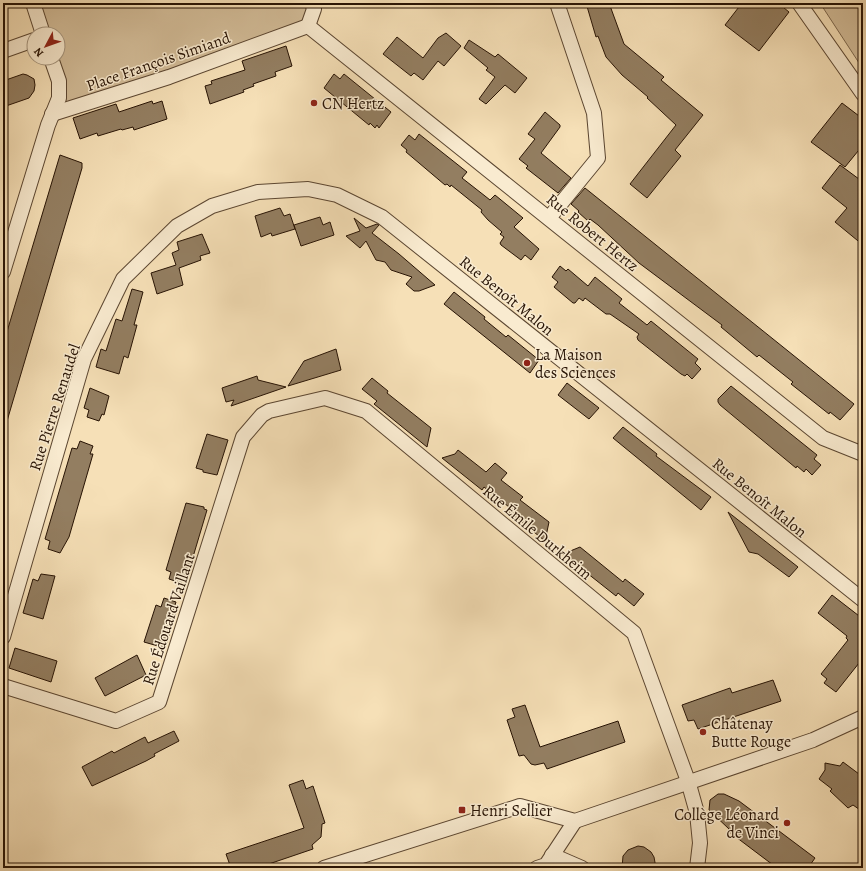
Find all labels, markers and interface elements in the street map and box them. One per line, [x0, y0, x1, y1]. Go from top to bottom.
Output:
north arrow [26, 26, 66, 66]
street label: Place François Simiand [83, 27, 234, 97]
text: N [31, 44, 47, 60]
place label: CN Hertz [322, 93, 384, 115]
marker: CN Hertz [309, 98, 319, 108]
street label: Rue Robert Hertz [541, 189, 643, 277]
street label: Rue Benoît Malon [454, 251, 559, 341]
street label: Rue Pierre Renaudel [24, 341, 86, 474]
place label: La Maison des Sciences [535, 344, 616, 384]
marker: La Maison des Sciences [522, 358, 532, 368]
street label: Rue Benoît Malon [707, 453, 812, 543]
street label: Rue Émile Durkheim [478, 480, 597, 585]
street label: Rue Édouard Vaillant [137, 551, 201, 688]
place label: Châtenay Butte Rouge [711, 713, 791, 753]
marker: Châtenay Butte Rouge [698, 727, 708, 737]
place label: Henri Sellier [470, 800, 552, 822]
place label: Collège Léonard de Vinci [674, 804, 779, 844]
marker: Henri Sellier [457, 805, 467, 815]
marker: Collège Léonard de Vinci [782, 818, 792, 828]

